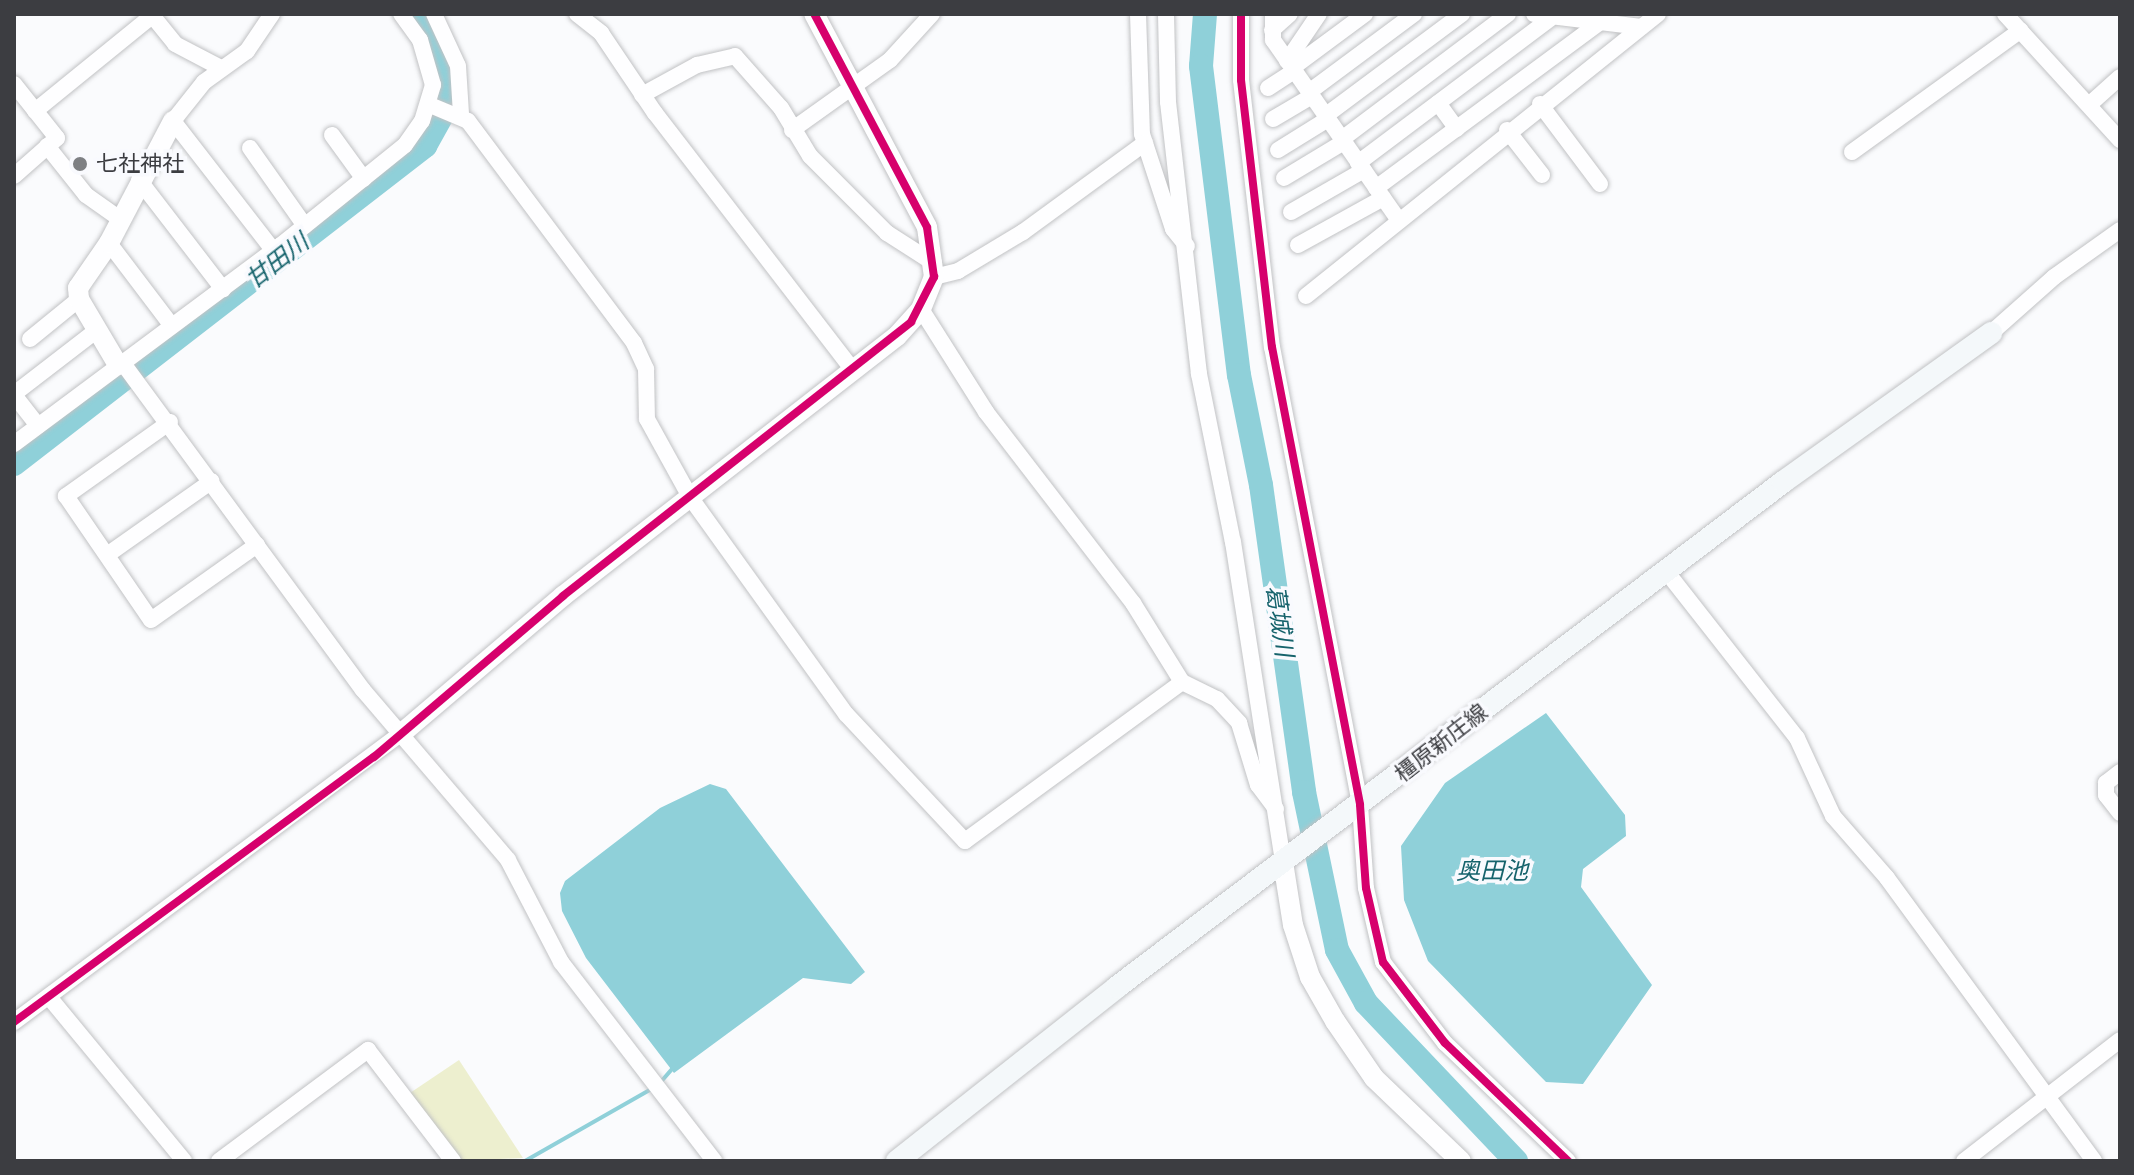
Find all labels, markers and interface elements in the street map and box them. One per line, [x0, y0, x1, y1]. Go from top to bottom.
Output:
place label: 七社神社 [96, 151, 184, 177]
marker: 七社神社 [71, 155, 89, 173]
water label: 甘田川 [240, 227, 314, 295]
water label: 葛城川 [1261, 583, 1299, 659]
street label: 橿原新庄線 [1390, 699, 1492, 787]
water label: 奥田池 [1456, 857, 1528, 885]

